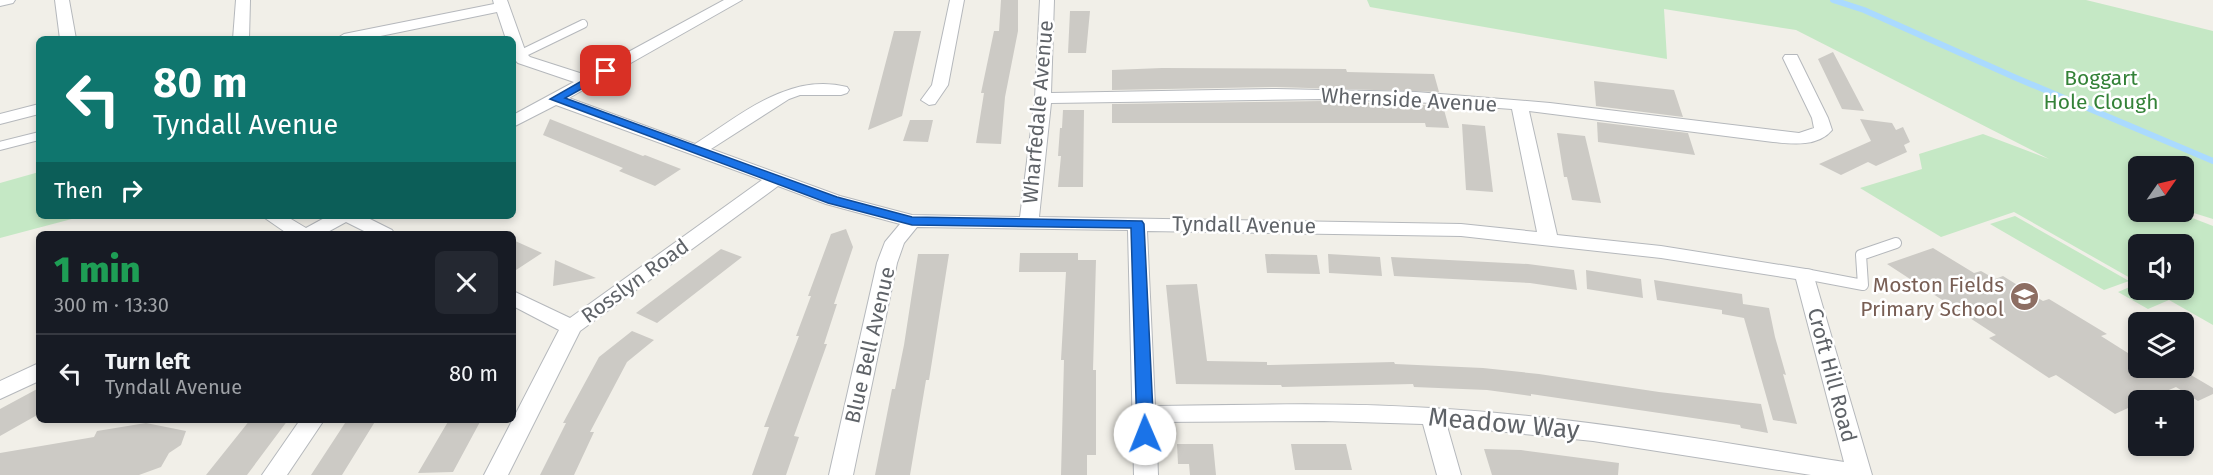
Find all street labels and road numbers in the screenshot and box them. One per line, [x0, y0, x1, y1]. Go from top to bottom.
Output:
street label: Wharfedale Avenue [1017, 19, 1059, 205]
street label: Whernside Avenue [1320, 82, 1498, 118]
street label: Tyndall Avenue [1172, 211, 1316, 239]
street label: Rosslyn Road [576, 233, 694, 329]
street label: Blue Bell Avenue [839, 264, 901, 426]
street label: Croft Hill Road [1802, 305, 1862, 445]
street label: Meadow Way [1427, 401, 1581, 446]

